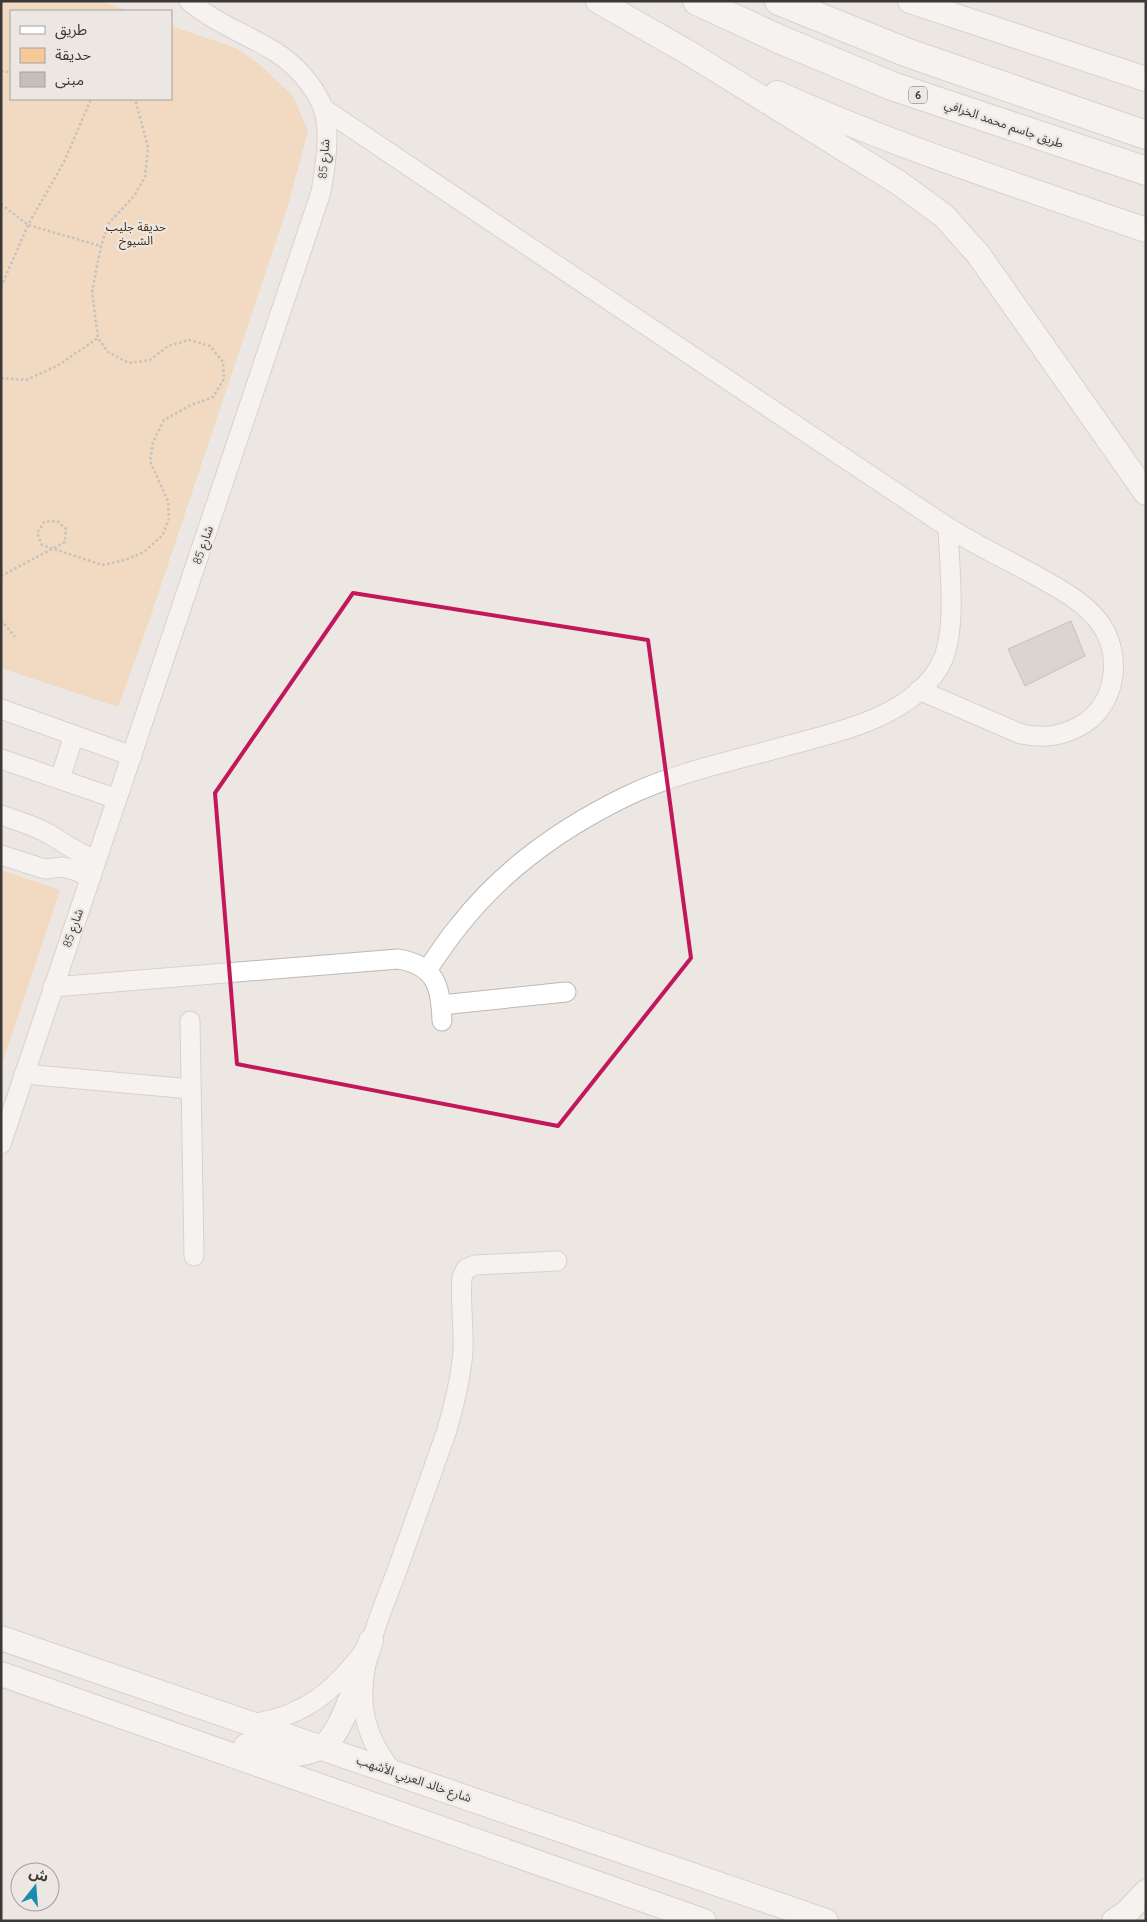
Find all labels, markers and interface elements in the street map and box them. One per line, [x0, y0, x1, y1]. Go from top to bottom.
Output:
legend [10, 10, 172, 100]
text: طريق [55, 20, 87, 40]
text: حديقة [55, 45, 91, 64]
text: مبنى [55, 70, 84, 89]
road number: 6 [909, 86, 927, 104]
street label: طريق جاسم محمد الخرافي [942, 96, 1066, 154]
street label: شارع 85 [315, 139, 334, 179]
park label: حديقة جليب الشيوخ [106, 219, 166, 250]
street label: شارع 85 [189, 524, 218, 567]
street label: شارع 85 [59, 907, 88, 950]
street label: شارع خالد العربي الأشهب [354, 1752, 474, 1808]
north arrow [10, 1862, 60, 1912]
text: ش [27, 1863, 51, 1886]

